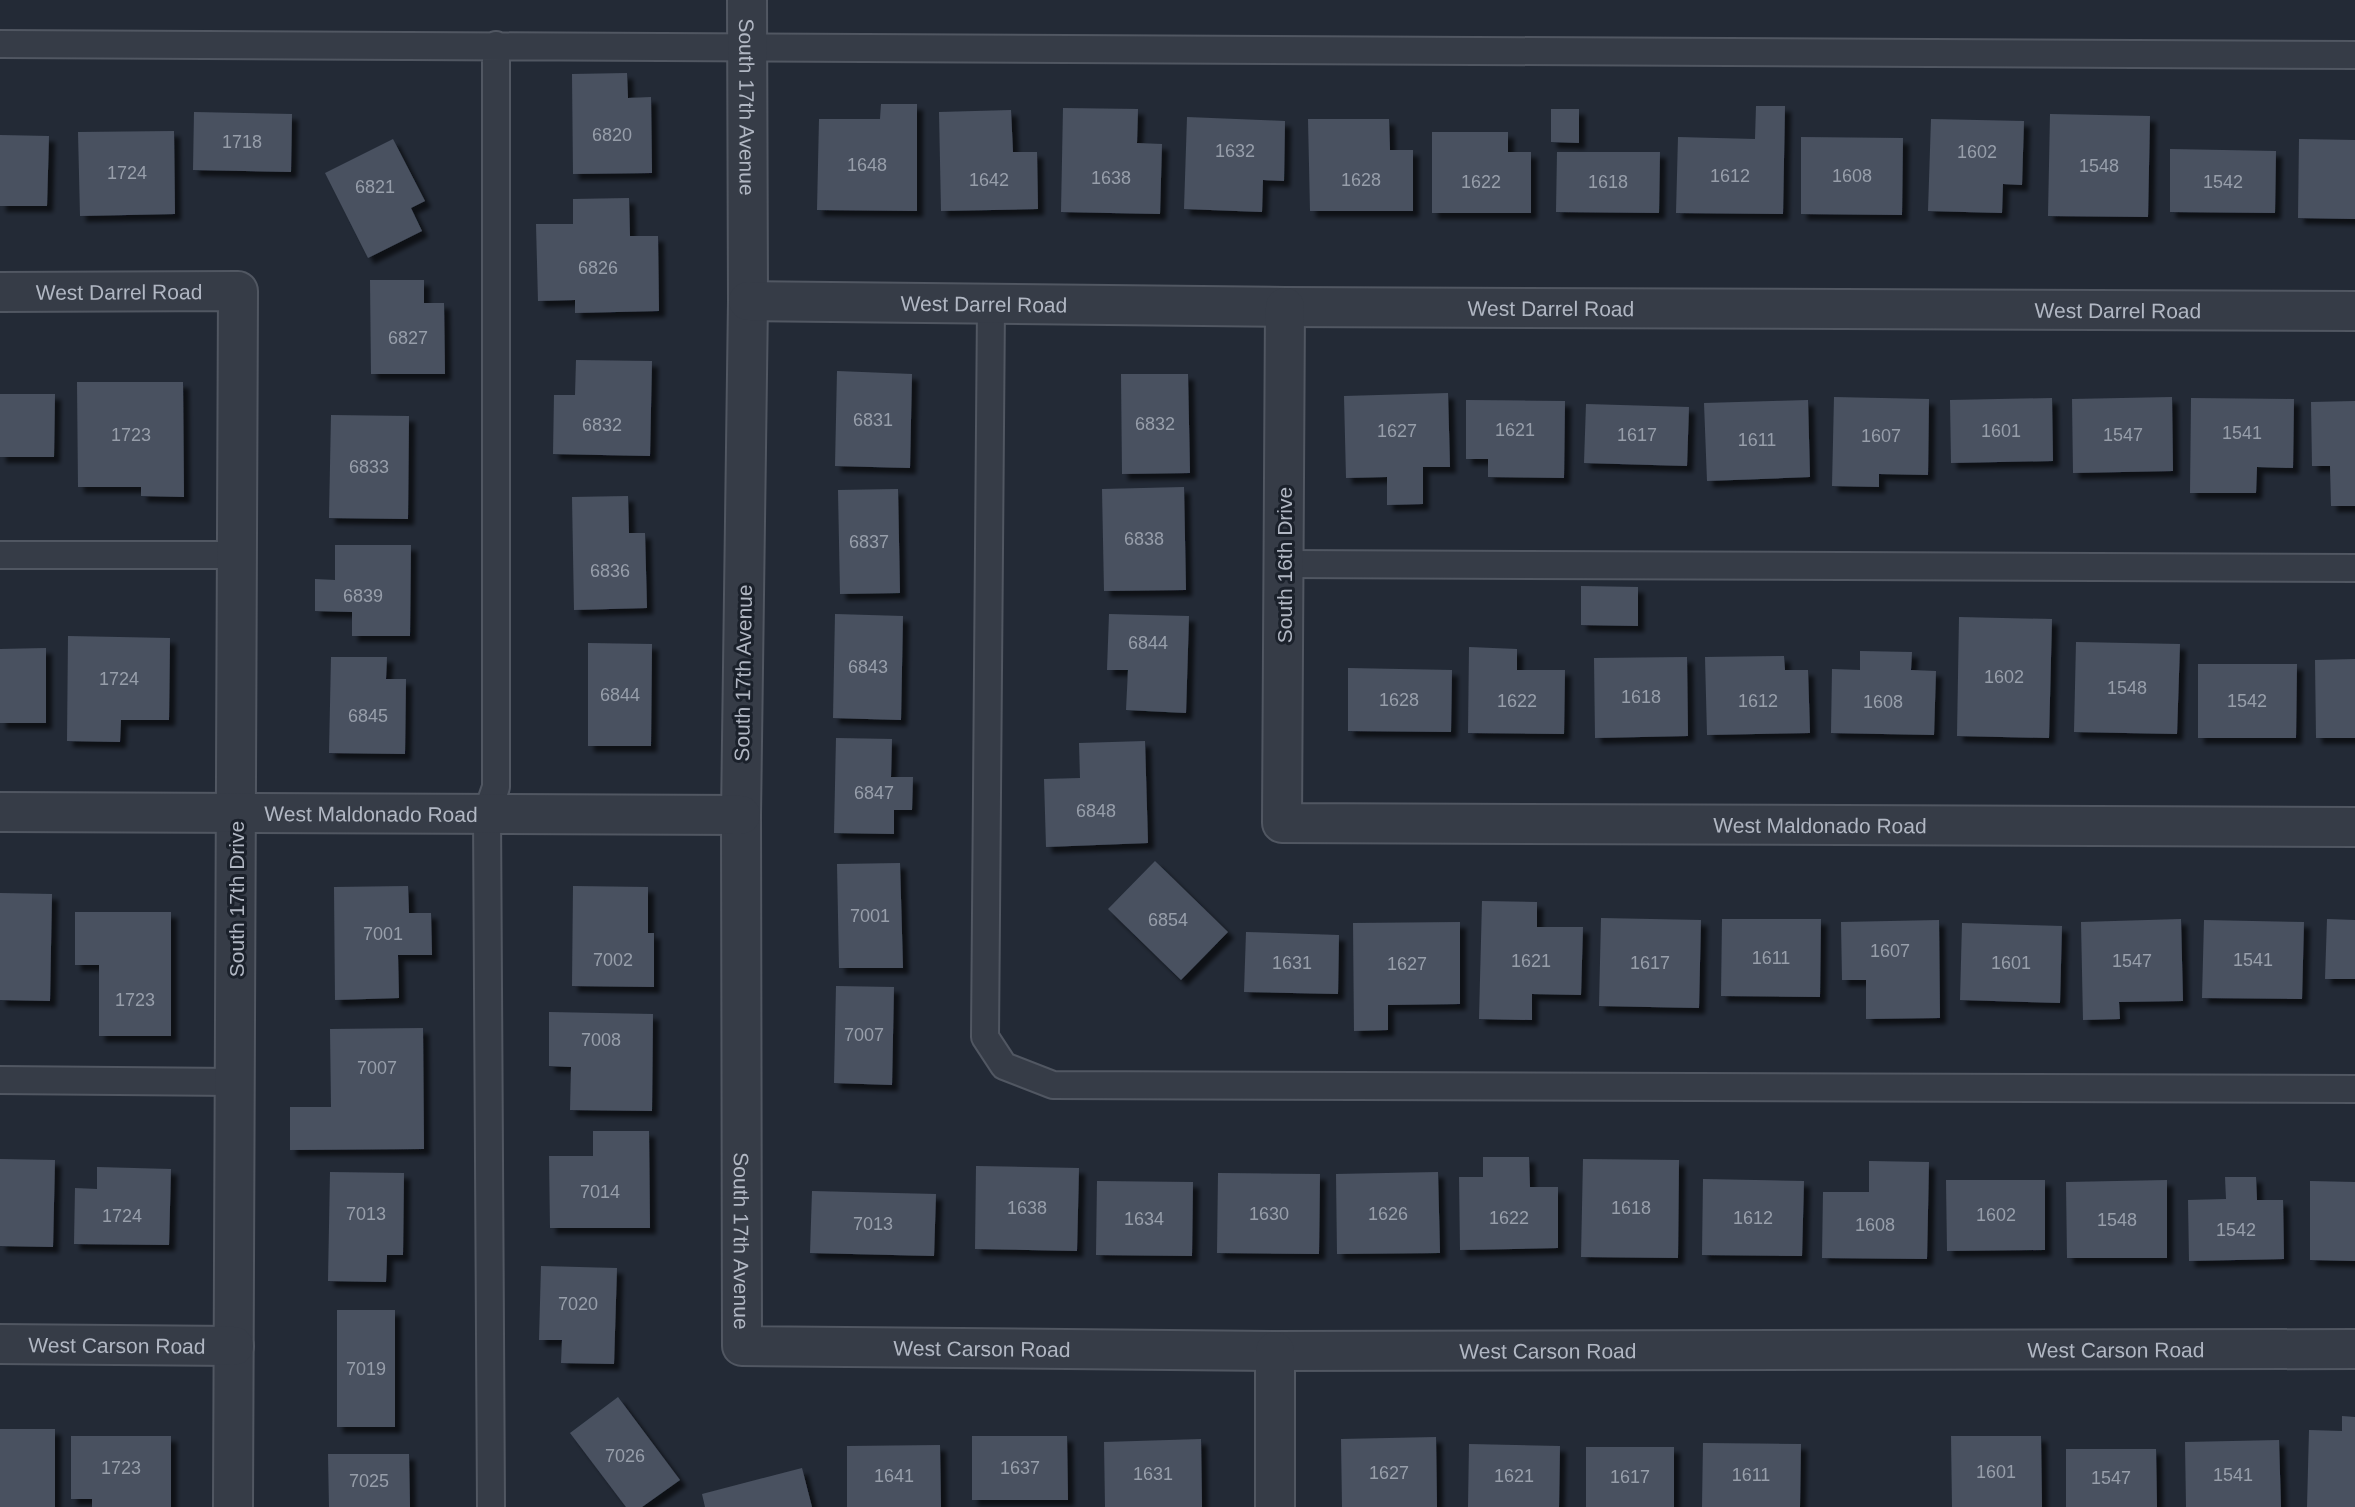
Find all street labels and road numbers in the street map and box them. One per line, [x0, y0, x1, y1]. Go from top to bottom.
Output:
street label: South 17th Avenue [736, 18, 759, 196]
street label: West Darrel Road [36, 280, 202, 303]
street label: West Darrel Road [901, 291, 1067, 316]
street label: West Darrel Road [1468, 296, 1634, 320]
street label: West Darrel Road [2035, 298, 2201, 322]
street label: South 16th Drive [1273, 487, 1296, 643]
street label: South 17th Avenue [730, 584, 756, 762]
street label: West Maldonado Road [264, 802, 478, 825]
street label: West Maldonado Road [1713, 813, 1927, 837]
street label: South 17th Drive [225, 821, 248, 977]
street label: South 17th Avenue [730, 1152, 753, 1330]
street label: West Carson Road [28, 1333, 206, 1357]
street label: West Carson Road [893, 1336, 1071, 1361]
street label: West Carson Road [2027, 1338, 2205, 1361]
street label: West Carson Road [1459, 1339, 1637, 1362]

